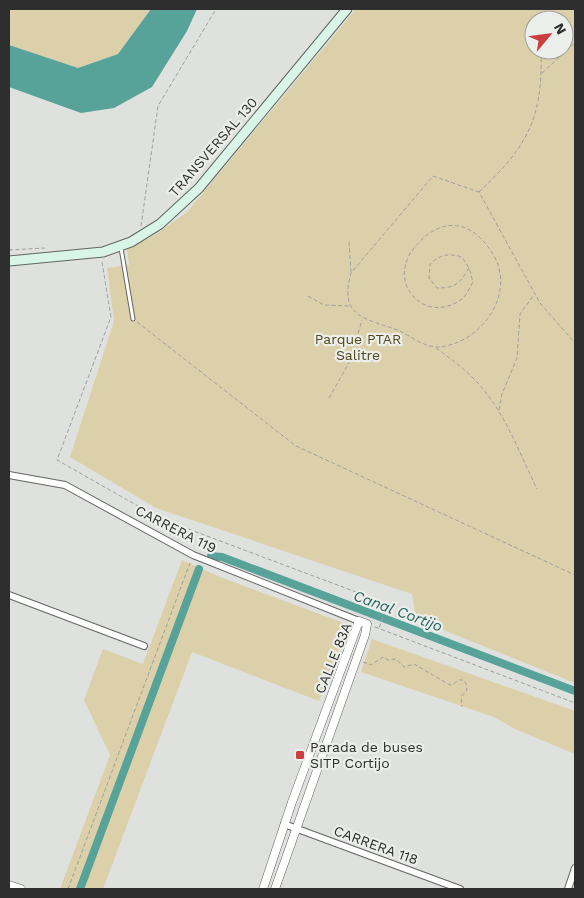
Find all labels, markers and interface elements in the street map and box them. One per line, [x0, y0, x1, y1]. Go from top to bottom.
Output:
north arrow [524, 10, 574, 60]
text: N [551, 20, 570, 37]
street label: TRANSVERSAL 130 [166, 94, 260, 200]
park label: Parque PTAR Salitre [315, 331, 401, 363]
street label: CARRERA 119 [133, 502, 219, 556]
water label: Canal Cortijo [351, 587, 445, 635]
street label: CALLE 83A [312, 620, 354, 696]
place label: Parada de buses SITP Cortijo [310, 739, 423, 771]
marker: Parada de buses SITP Cortijo [294, 749, 306, 761]
street label: CARRERA 118 [332, 822, 420, 868]

